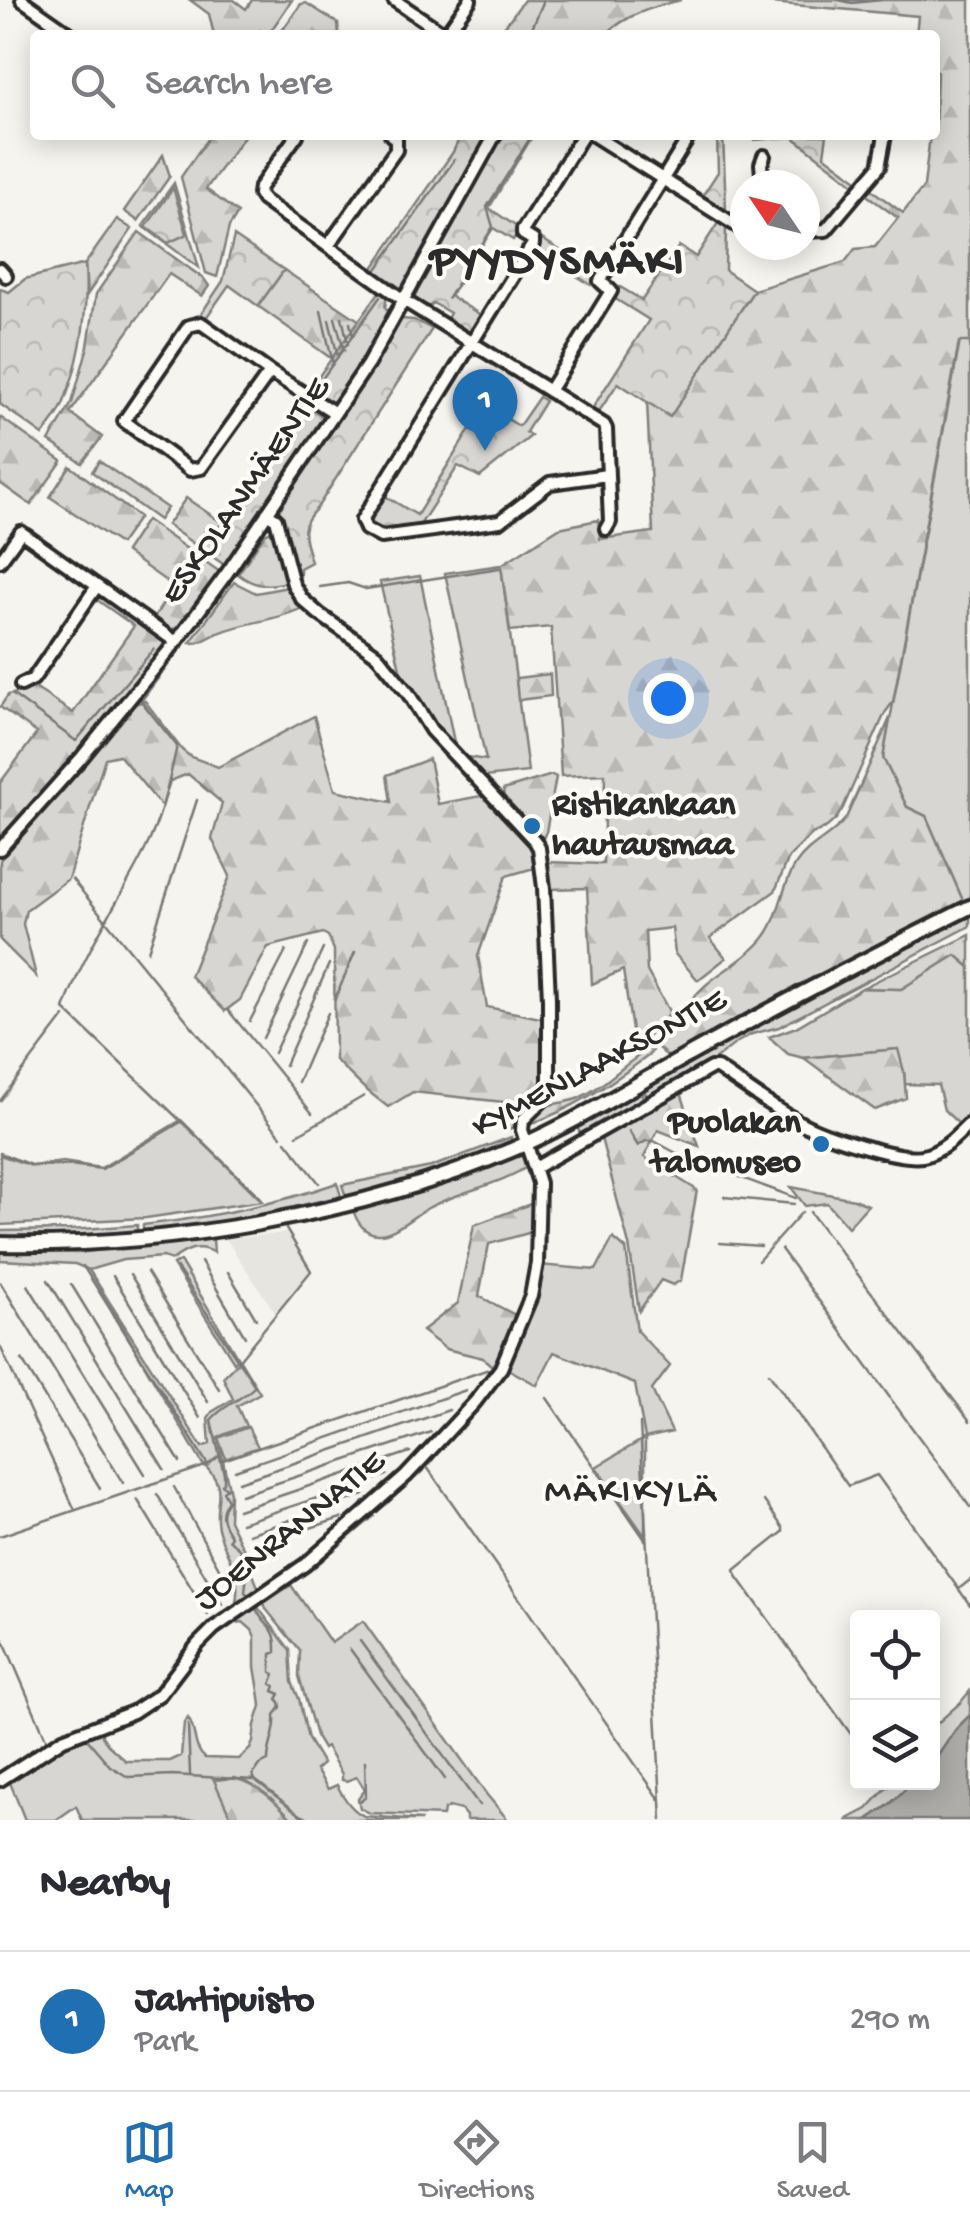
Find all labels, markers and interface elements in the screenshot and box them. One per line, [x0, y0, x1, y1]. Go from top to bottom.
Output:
search box [30, 30, 940, 140]
icon: search [65, 58, 120, 113]
text: Search here [145, 63, 332, 107]
north arrow [730, 170, 820, 260]
district label: PYYDYSMÄKI [428, 237, 686, 290]
pin: 1 [452, 368, 518, 451]
street label: ESKOLANMÄENTIE [153, 370, 341, 614]
your location [643, 673, 694, 724]
place label: Ristikankaan hautausmaa [552, 786, 736, 867]
marker: Ristikankaan hautausmaa [521, 815, 543, 837]
street label: KYMENLAAKSONTIE [466, 980, 735, 1149]
place label: Puolakan talomuseo [648, 1104, 801, 1185]
marker: Puolakan talomuseo [810, 1133, 832, 1155]
street label: JOENRANNATIE [187, 1442, 395, 1621]
district label: MÄKIKYLÄ [544, 1471, 718, 1515]
map controls [850, 1610, 940, 1790]
button: locate [850, 1610, 940, 1700]
button: layers [850, 1700, 940, 1790]
text: Nearby [40, 1861, 170, 1910]
text: Jahtipuisto [135, 1980, 314, 2024]
text: 1 [66, 2002, 79, 2040]
text: 290 m [850, 2002, 930, 2040]
text: Park [135, 2024, 196, 2062]
tab: Map [122, 2115, 177, 2208]
tab: Directions [420, 2115, 534, 2208]
tab: Saved [777, 2115, 848, 2208]

